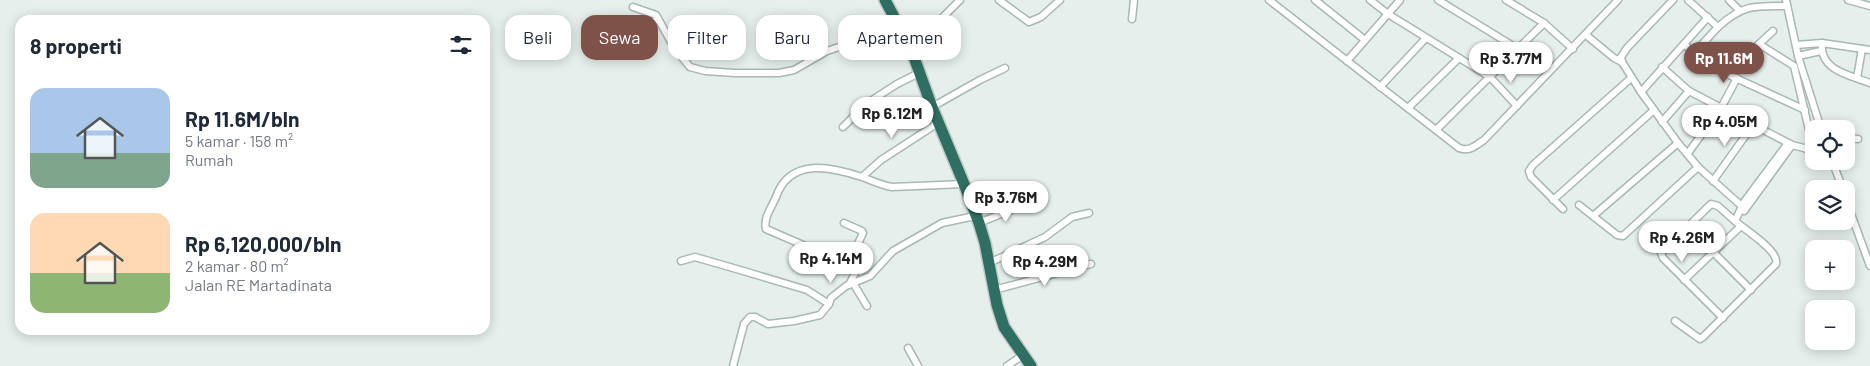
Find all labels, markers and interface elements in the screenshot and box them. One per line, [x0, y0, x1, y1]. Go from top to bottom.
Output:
chip: Beli [505, 15, 571, 60]
chip: Sewa [581, 15, 658, 60]
chip: Filter [668, 15, 746, 60]
chip: Baru [756, 15, 828, 60]
chip: Apartemen [838, 15, 961, 60]
icon: filters [447, 31, 475, 59]
text: 8 properti [30, 33, 122, 58]
pin: Rp 3.77M [1459, 42, 1563, 84]
pin: Rp 11.6M [1672, 42, 1776, 84]
text: Rp 3.77M [1480, 48, 1542, 67]
text: Rp 11.6M [1695, 48, 1753, 67]
pin: Rp 6.12M [840, 96, 944, 139]
text: Rp 6.12M [861, 103, 923, 122]
pin: Rp 4.05M [1673, 104, 1777, 147]
text: Rp 11.6M/bln [185, 106, 299, 131]
icon: home [70, 108, 130, 168]
text: Rp 4.05M [1693, 111, 1757, 130]
map controls [1805, 120, 1855, 350]
button: locate [1805, 120, 1855, 170]
text: 5 kamar · 158 m² [185, 131, 293, 150]
text: Rumah [185, 150, 233, 169]
pin: Rp 3.76M [954, 180, 1058, 223]
button: layers [1805, 180, 1855, 230]
text: Rp 3.76M [974, 187, 1038, 206]
pin: Rp 4.26M [1630, 220, 1734, 263]
text: Rp 4.26M [1649, 227, 1715, 246]
text: Rp 6,120,000/bln [185, 231, 341, 256]
icon: home [70, 233, 130, 293]
button: + [1805, 240, 1855, 290]
pin: Rp 4.14M [779, 242, 883, 284]
pin: Rp 4.29M [993, 244, 1097, 287]
text: Rp 4.14M [800, 248, 862, 267]
text: Rp 4.29M [1012, 251, 1078, 270]
text: 2 kamar · 80 m² [185, 256, 289, 275]
text: Jalan RE Martadinata [185, 275, 332, 294]
button: − [1805, 300, 1855, 350]

